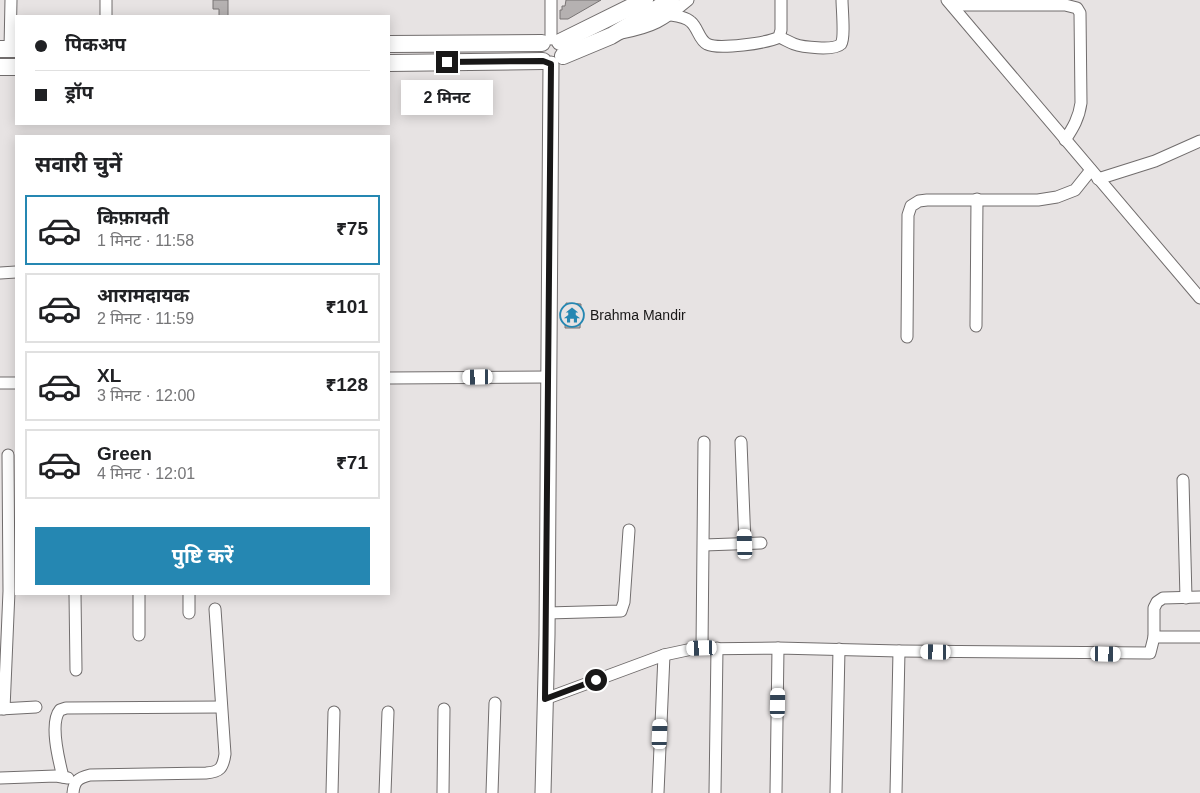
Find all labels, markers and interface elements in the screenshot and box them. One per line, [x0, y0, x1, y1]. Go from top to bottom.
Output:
text: पिकअप [65, 34, 126, 55]
route end [436, 51, 458, 73]
callout: 2 मिनट [401, 80, 493, 114]
text: ड्रॉप [65, 82, 93, 103]
text: 2 मिनट [424, 89, 470, 106]
text: सवारी चुनें [35, 152, 122, 177]
text: किफ़ायती [97, 207, 169, 228]
icon: car [37, 208, 82, 253]
text: ₹75 [336, 218, 368, 239]
text: 1 मिनट · 11:58 [97, 232, 194, 249]
text: आरामदायक [97, 285, 189, 306]
icon: car [37, 286, 82, 331]
text: ₹101 [325, 296, 368, 317]
temple icon: Brahma Mandir [559, 302, 585, 328]
place label: Brahma Mandir [590, 307, 686, 323]
text: 2 मिनट · 11:59 [97, 310, 194, 327]
icon: car [37, 364, 82, 409]
text: XL [97, 365, 121, 386]
car [462, 369, 493, 385]
text: ₹128 [325, 374, 368, 395]
text: 3 मिनट · 12:00 [97, 387, 195, 404]
icon: car [37, 442, 82, 487]
text: Green [97, 443, 152, 464]
text: ₹71 [336, 452, 368, 473]
text: 4 मिनट · 12:01 [97, 465, 195, 482]
button: पुष्टि करें [35, 527, 370, 585]
car [736, 529, 753, 559]
car [686, 640, 717, 656]
car [920, 644, 951, 660]
car [1090, 646, 1121, 662]
route start [585, 669, 607, 691]
car [770, 688, 785, 718]
car [651, 719, 668, 749]

